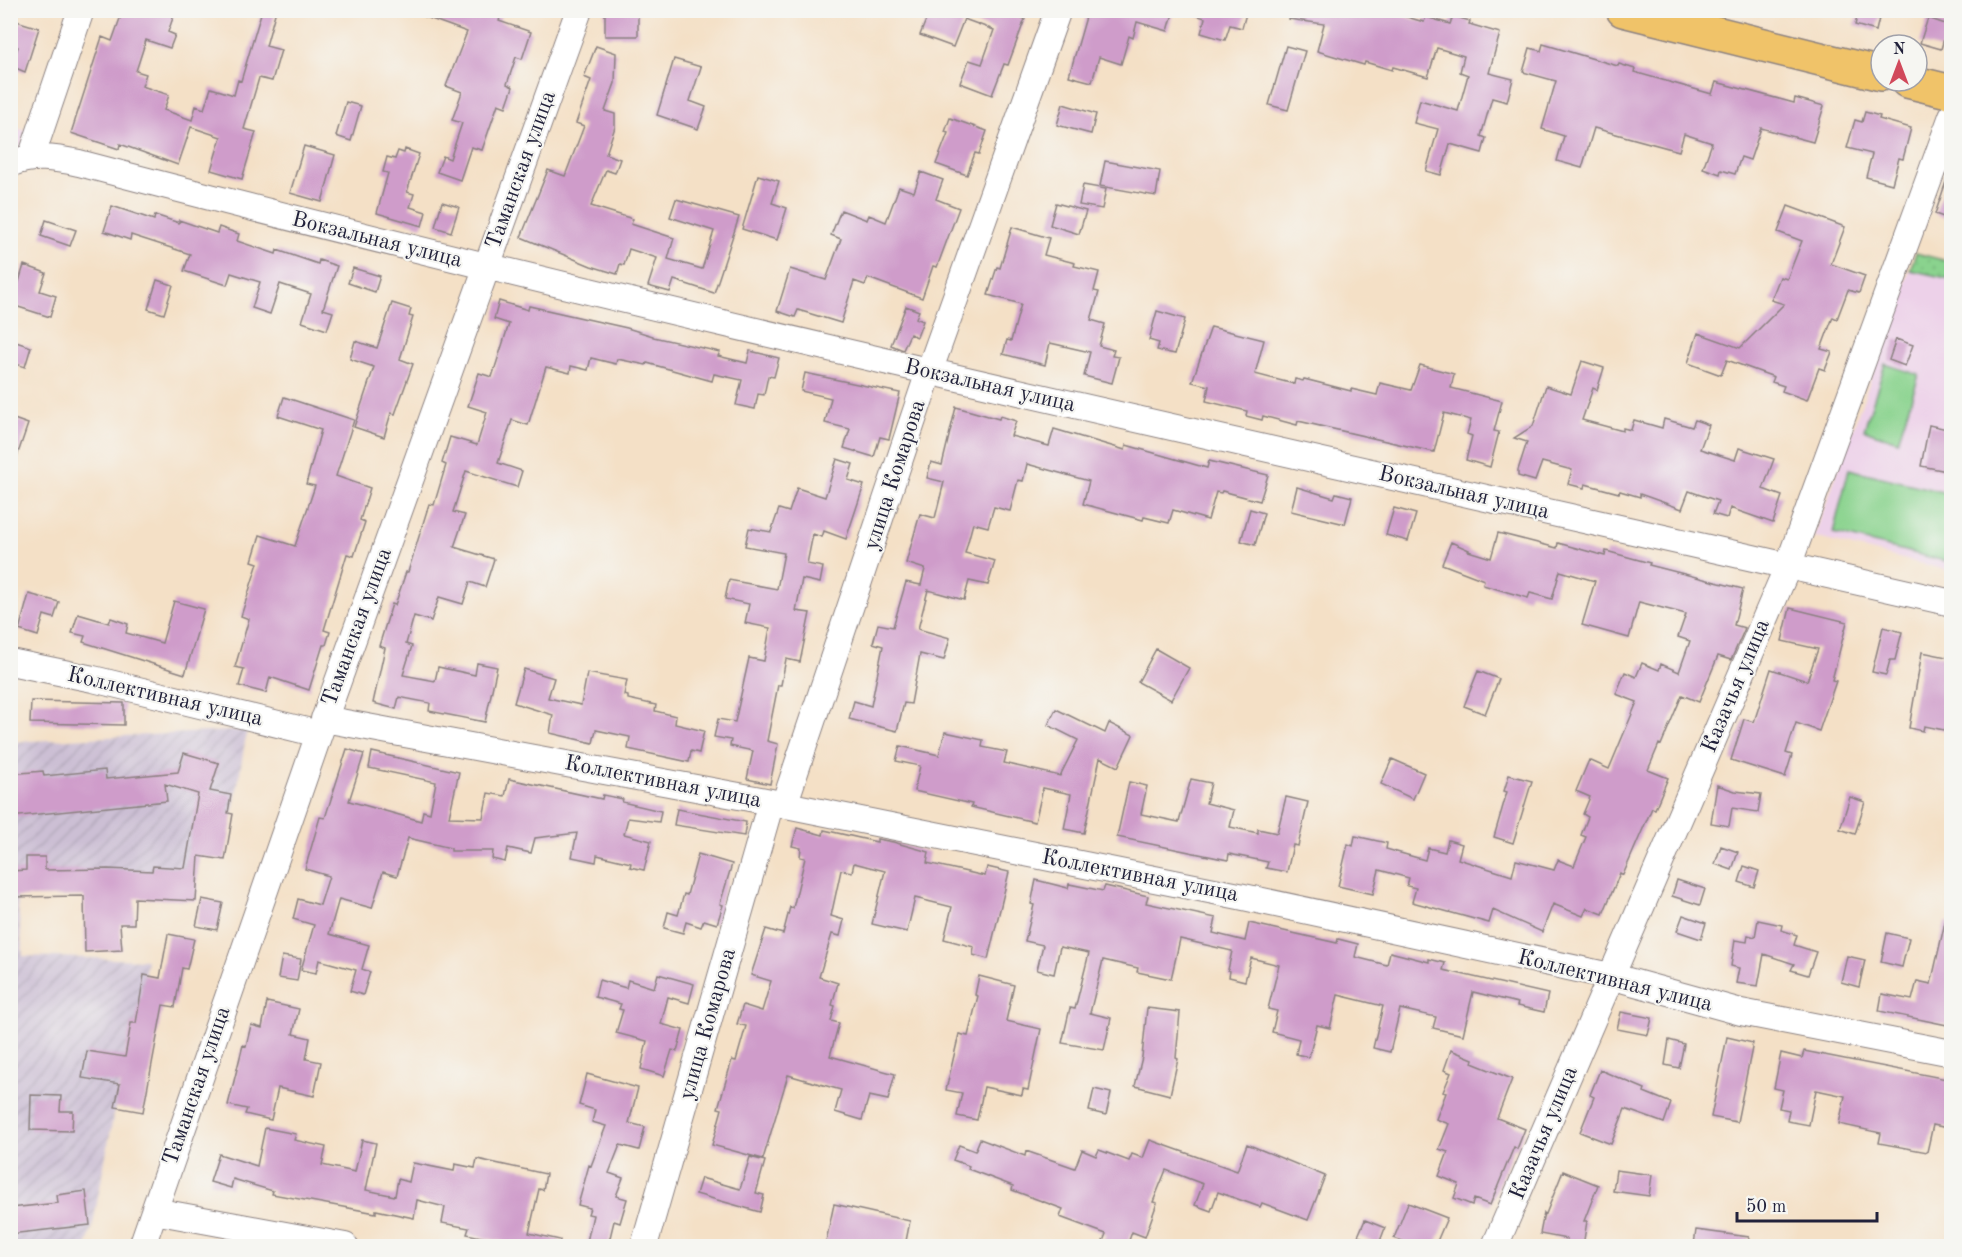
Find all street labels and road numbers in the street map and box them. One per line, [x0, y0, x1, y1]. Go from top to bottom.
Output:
street label: Таманская улица [482, 88, 560, 252]
street label: Вокзальная улица [290, 208, 464, 272]
street label: Вокзальная улица [902, 356, 1078, 416]
street label: улица Комарова [860, 397, 930, 553]
street label: Вокзальная улица [1376, 463, 1552, 523]
street label: Таманская улица [318, 545, 396, 709]
street label: Казачья улица [1698, 616, 1774, 756]
street label: Коллективная улица [65, 664, 265, 730]
street label: Коллективная улица [563, 752, 763, 812]
street label: Коллективная улица [1040, 846, 1240, 906]
street label: улица Комарова [676, 946, 740, 1102]
street label: Коллективная улица [1515, 946, 1715, 1016]
street label: Таманская улица [160, 1004, 235, 1168]
street label: Казачья улица [1506, 1063, 1582, 1203]

